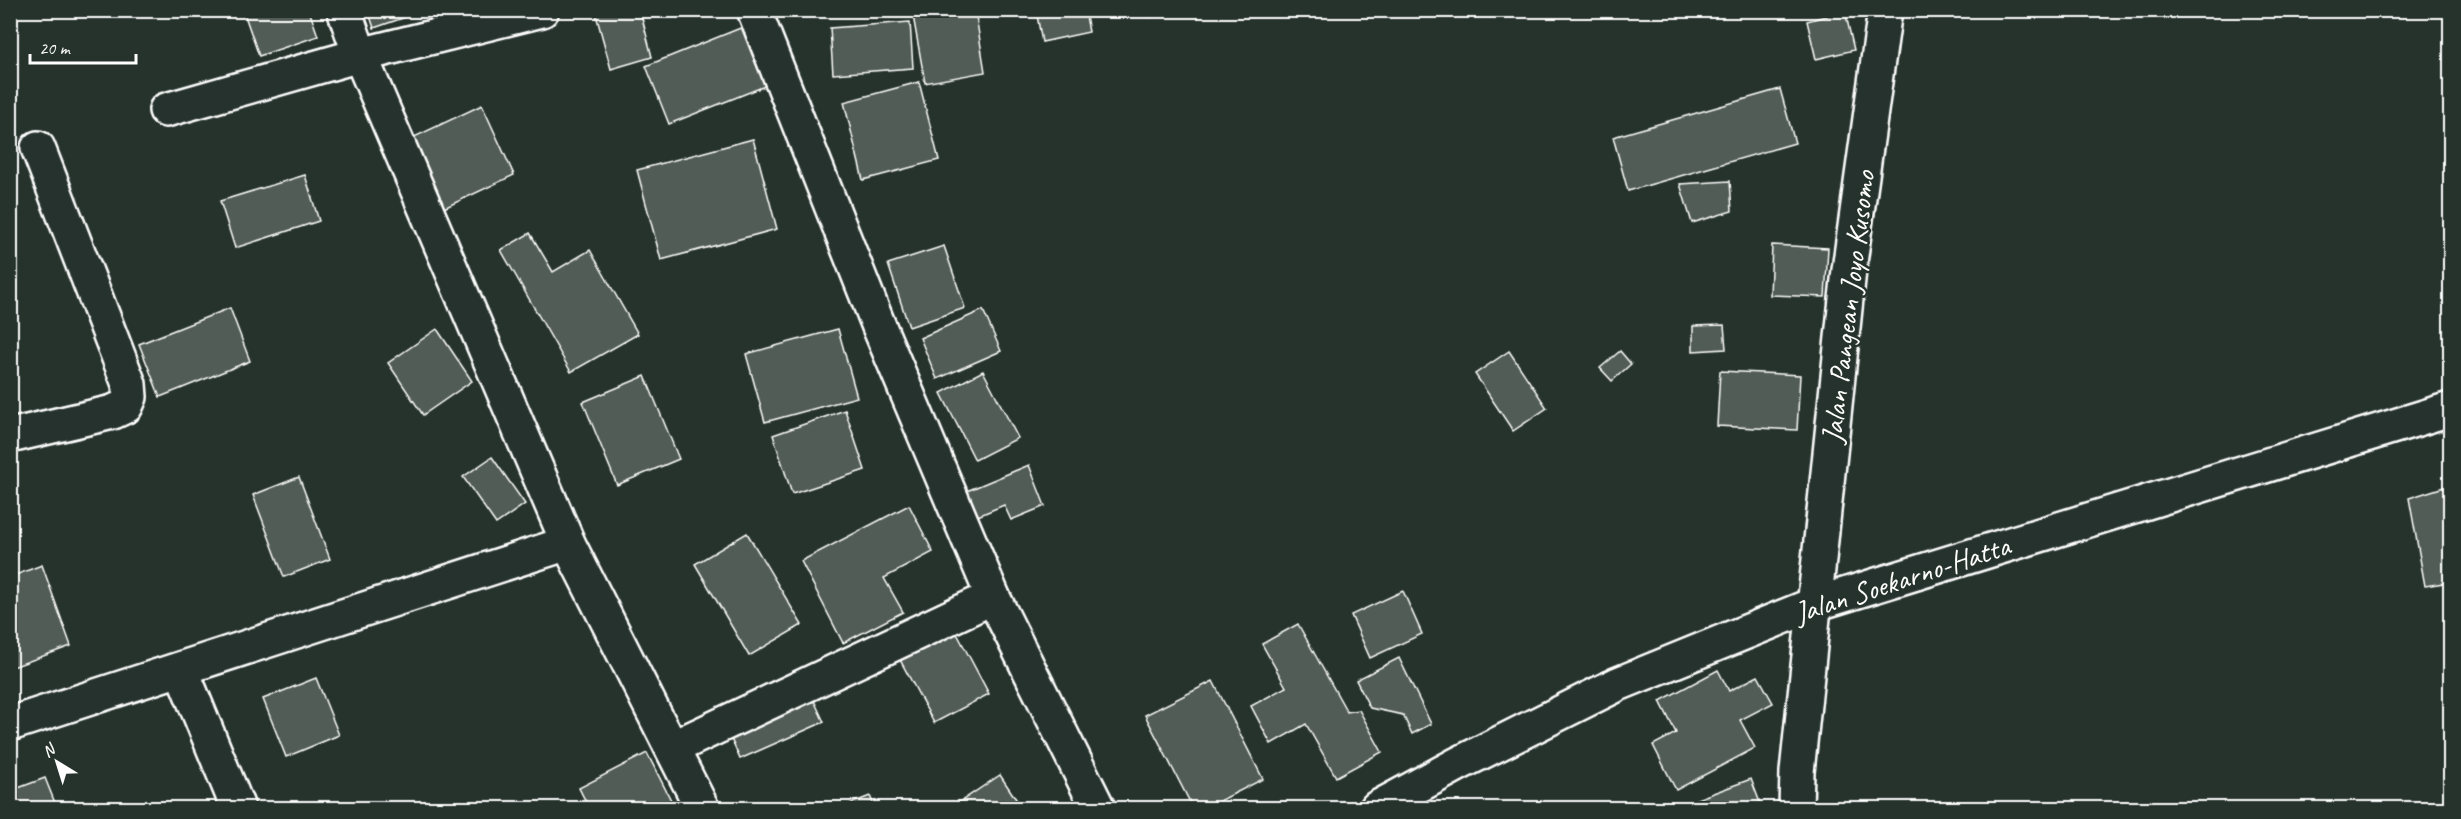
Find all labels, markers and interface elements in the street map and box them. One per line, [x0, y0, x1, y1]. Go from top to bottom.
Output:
scale bar [30, 27, 136, 65]
text: 20 m [39, 37, 72, 59]
street label: Jalan Pangean Joyo Kusomo [1812, 167, 1884, 447]
street label: Jalan Soekarno-Hatta [1788, 526, 2016, 632]
north arrow [27, 732, 87, 792]
text: N [38, 738, 61, 762]

